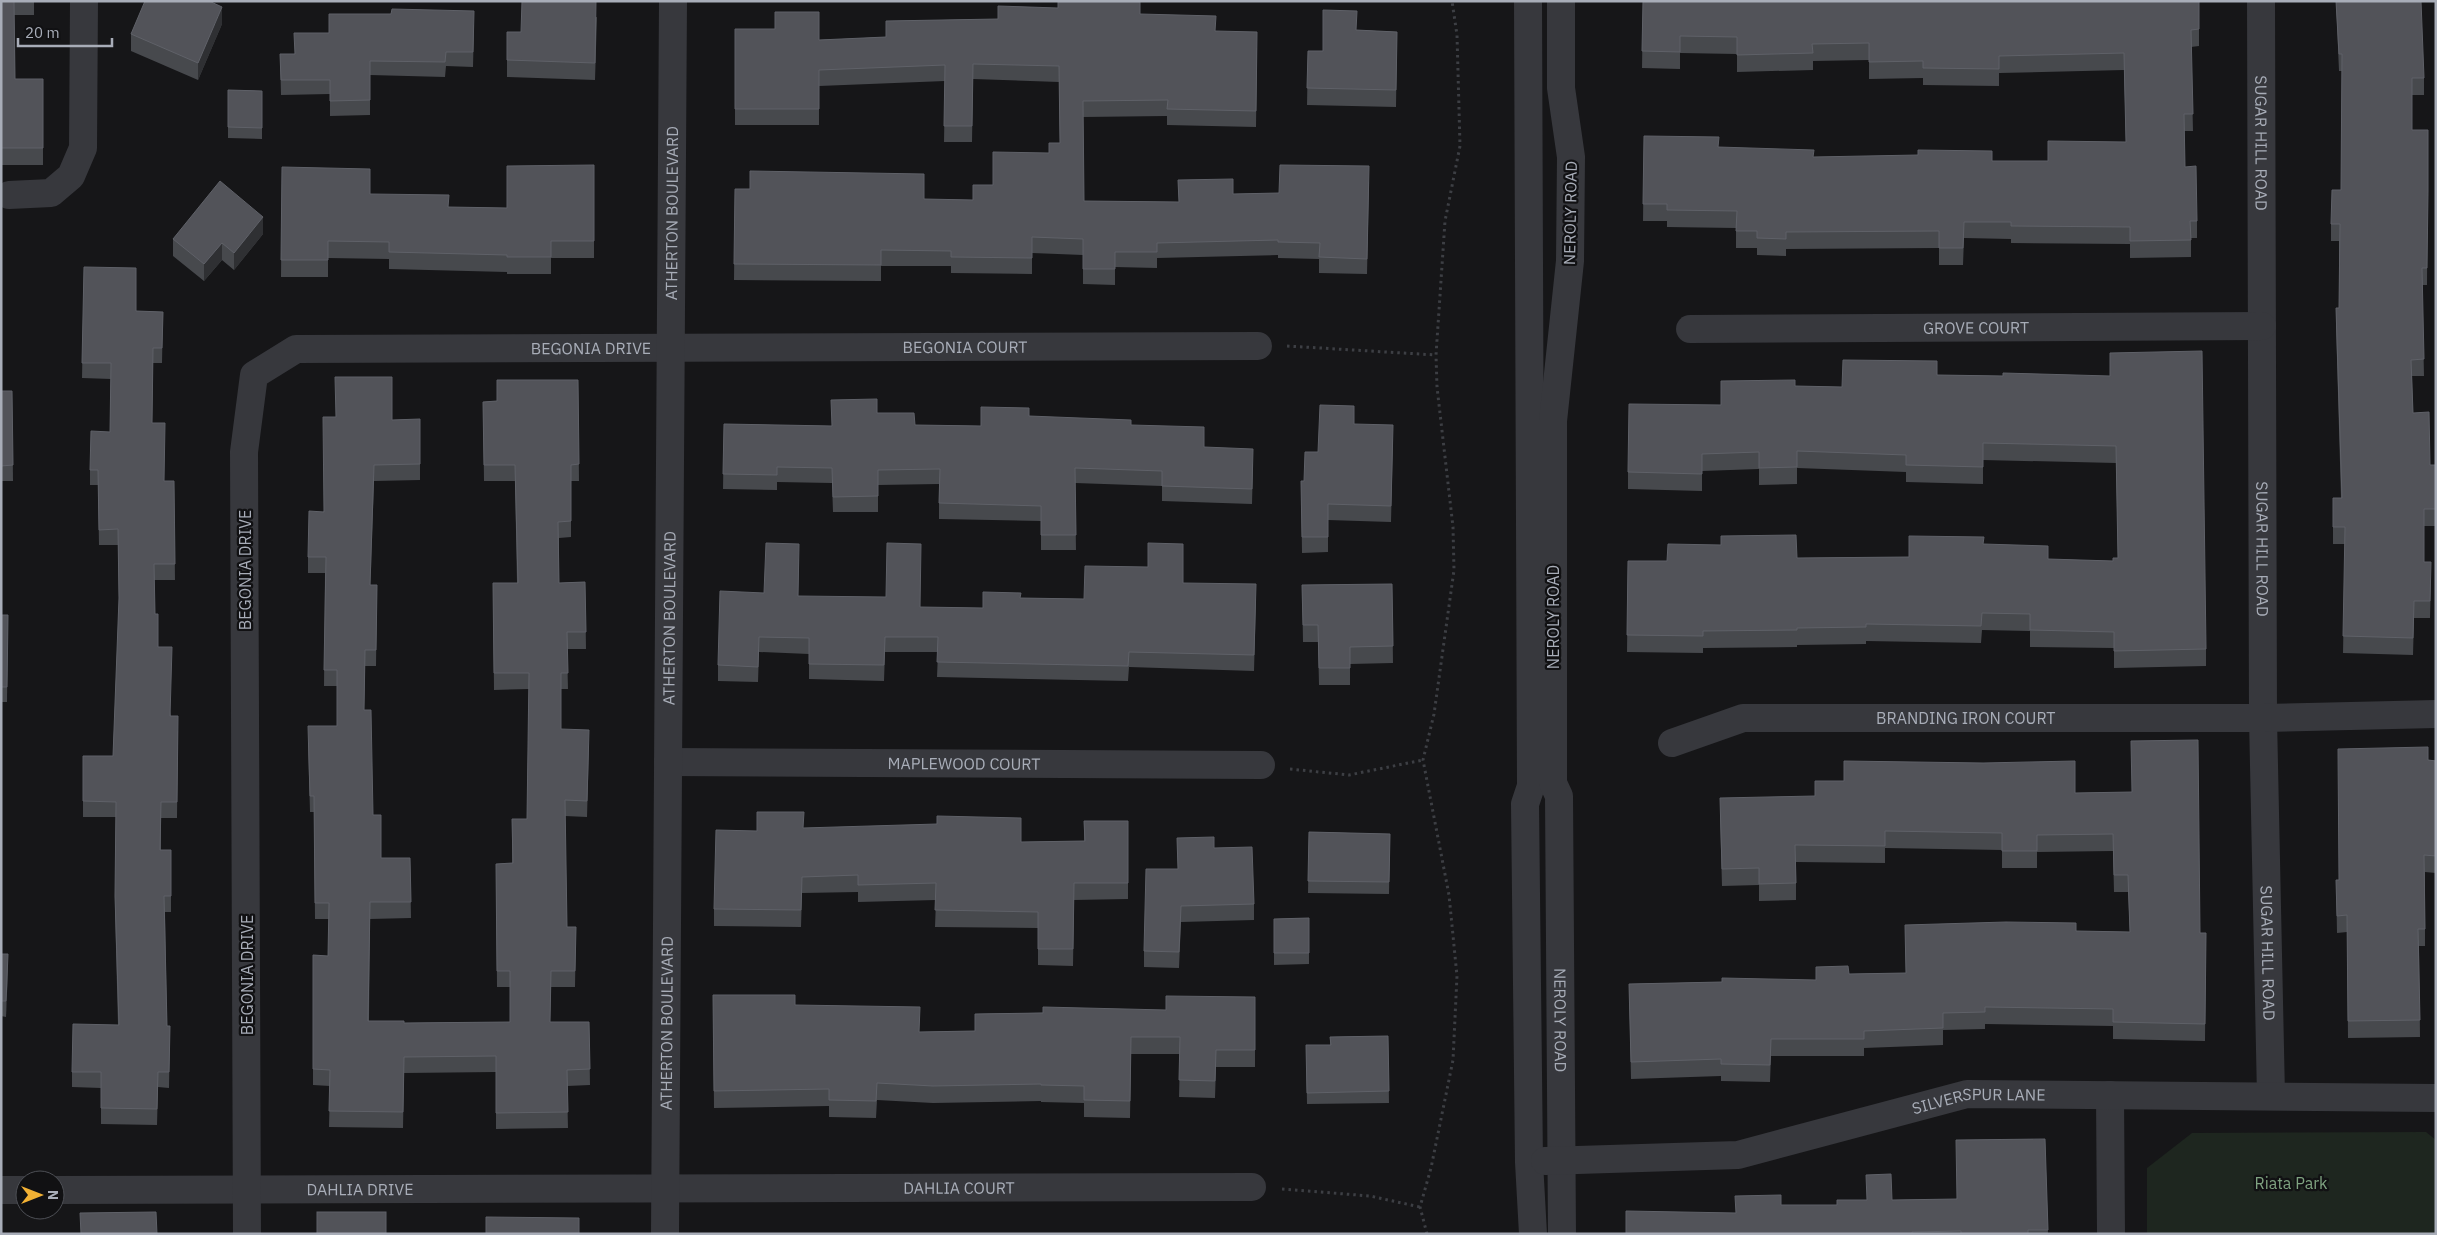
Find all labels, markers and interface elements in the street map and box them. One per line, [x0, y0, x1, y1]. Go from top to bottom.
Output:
scale bar [18, 15, 111, 47]
text: 20 m [25, 23, 60, 42]
street label: SUGAR HILL ROAD [2251, 75, 2272, 211]
street label: ATHERTON BOULEVARD [661, 126, 682, 300]
street label: NEROLY ROAD [1559, 161, 1581, 265]
street label: GROVE COURT [1923, 317, 2029, 338]
street label: BEGONIA COURT [902, 337, 1027, 357]
street label: BEGONIA DRIVE [531, 338, 651, 358]
street label: SUGAR HILL ROAD [2252, 481, 2273, 617]
street label: BEGONIA DRIVE [235, 510, 255, 630]
street label: ATHERTON BOULEVARD [658, 531, 680, 705]
street label: NEROLY ROAD [1543, 565, 1563, 669]
street label: BRANDING IRON COURT [1876, 708, 2055, 728]
street label: MAPLEWOOD COURT [888, 753, 1040, 774]
street label: SUGAR HILL ROAD [2257, 885, 2279, 1021]
street label: BEGONIA DRIVE [237, 915, 257, 1035]
street label: ATHERTON BOULEVARD [656, 936, 677, 1110]
street label: NEROLY ROAD [1550, 968, 1571, 1072]
street label: SILVERSPUR LANE [1910, 1084, 2046, 1118]
north arrow [15, 1170, 65, 1220]
park label: Riata Park [2254, 1173, 2328, 1193]
street label: DAHLIA COURT [903, 1178, 1015, 1198]
street label: DAHLIA DRIVE [306, 1179, 414, 1199]
text: N [44, 1190, 62, 1200]

